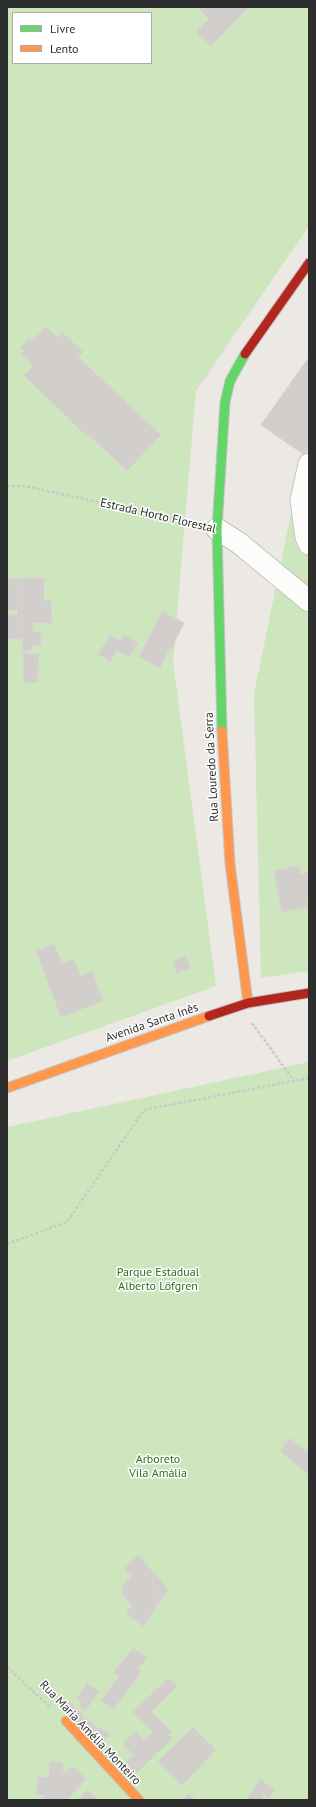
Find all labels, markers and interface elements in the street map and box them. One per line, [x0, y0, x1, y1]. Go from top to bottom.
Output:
legend [12, 12, 152, 64]
text: Livre [50, 21, 75, 36]
text: Lento [50, 41, 79, 56]
street label: Estrada Horto Florestal [99, 496, 217, 536]
street label: Rua Louredo da Serra [202, 712, 222, 822]
street label: Avenida Santa Inês [104, 1000, 200, 1046]
park label: Parque Estadual Alberto Löfgren [117, 1266, 199, 1294]
park label: Arboreto Vila Amália [129, 1453, 187, 1481]
street label: Rua Maria Amélia Monteiro [36, 1678, 144, 1788]

